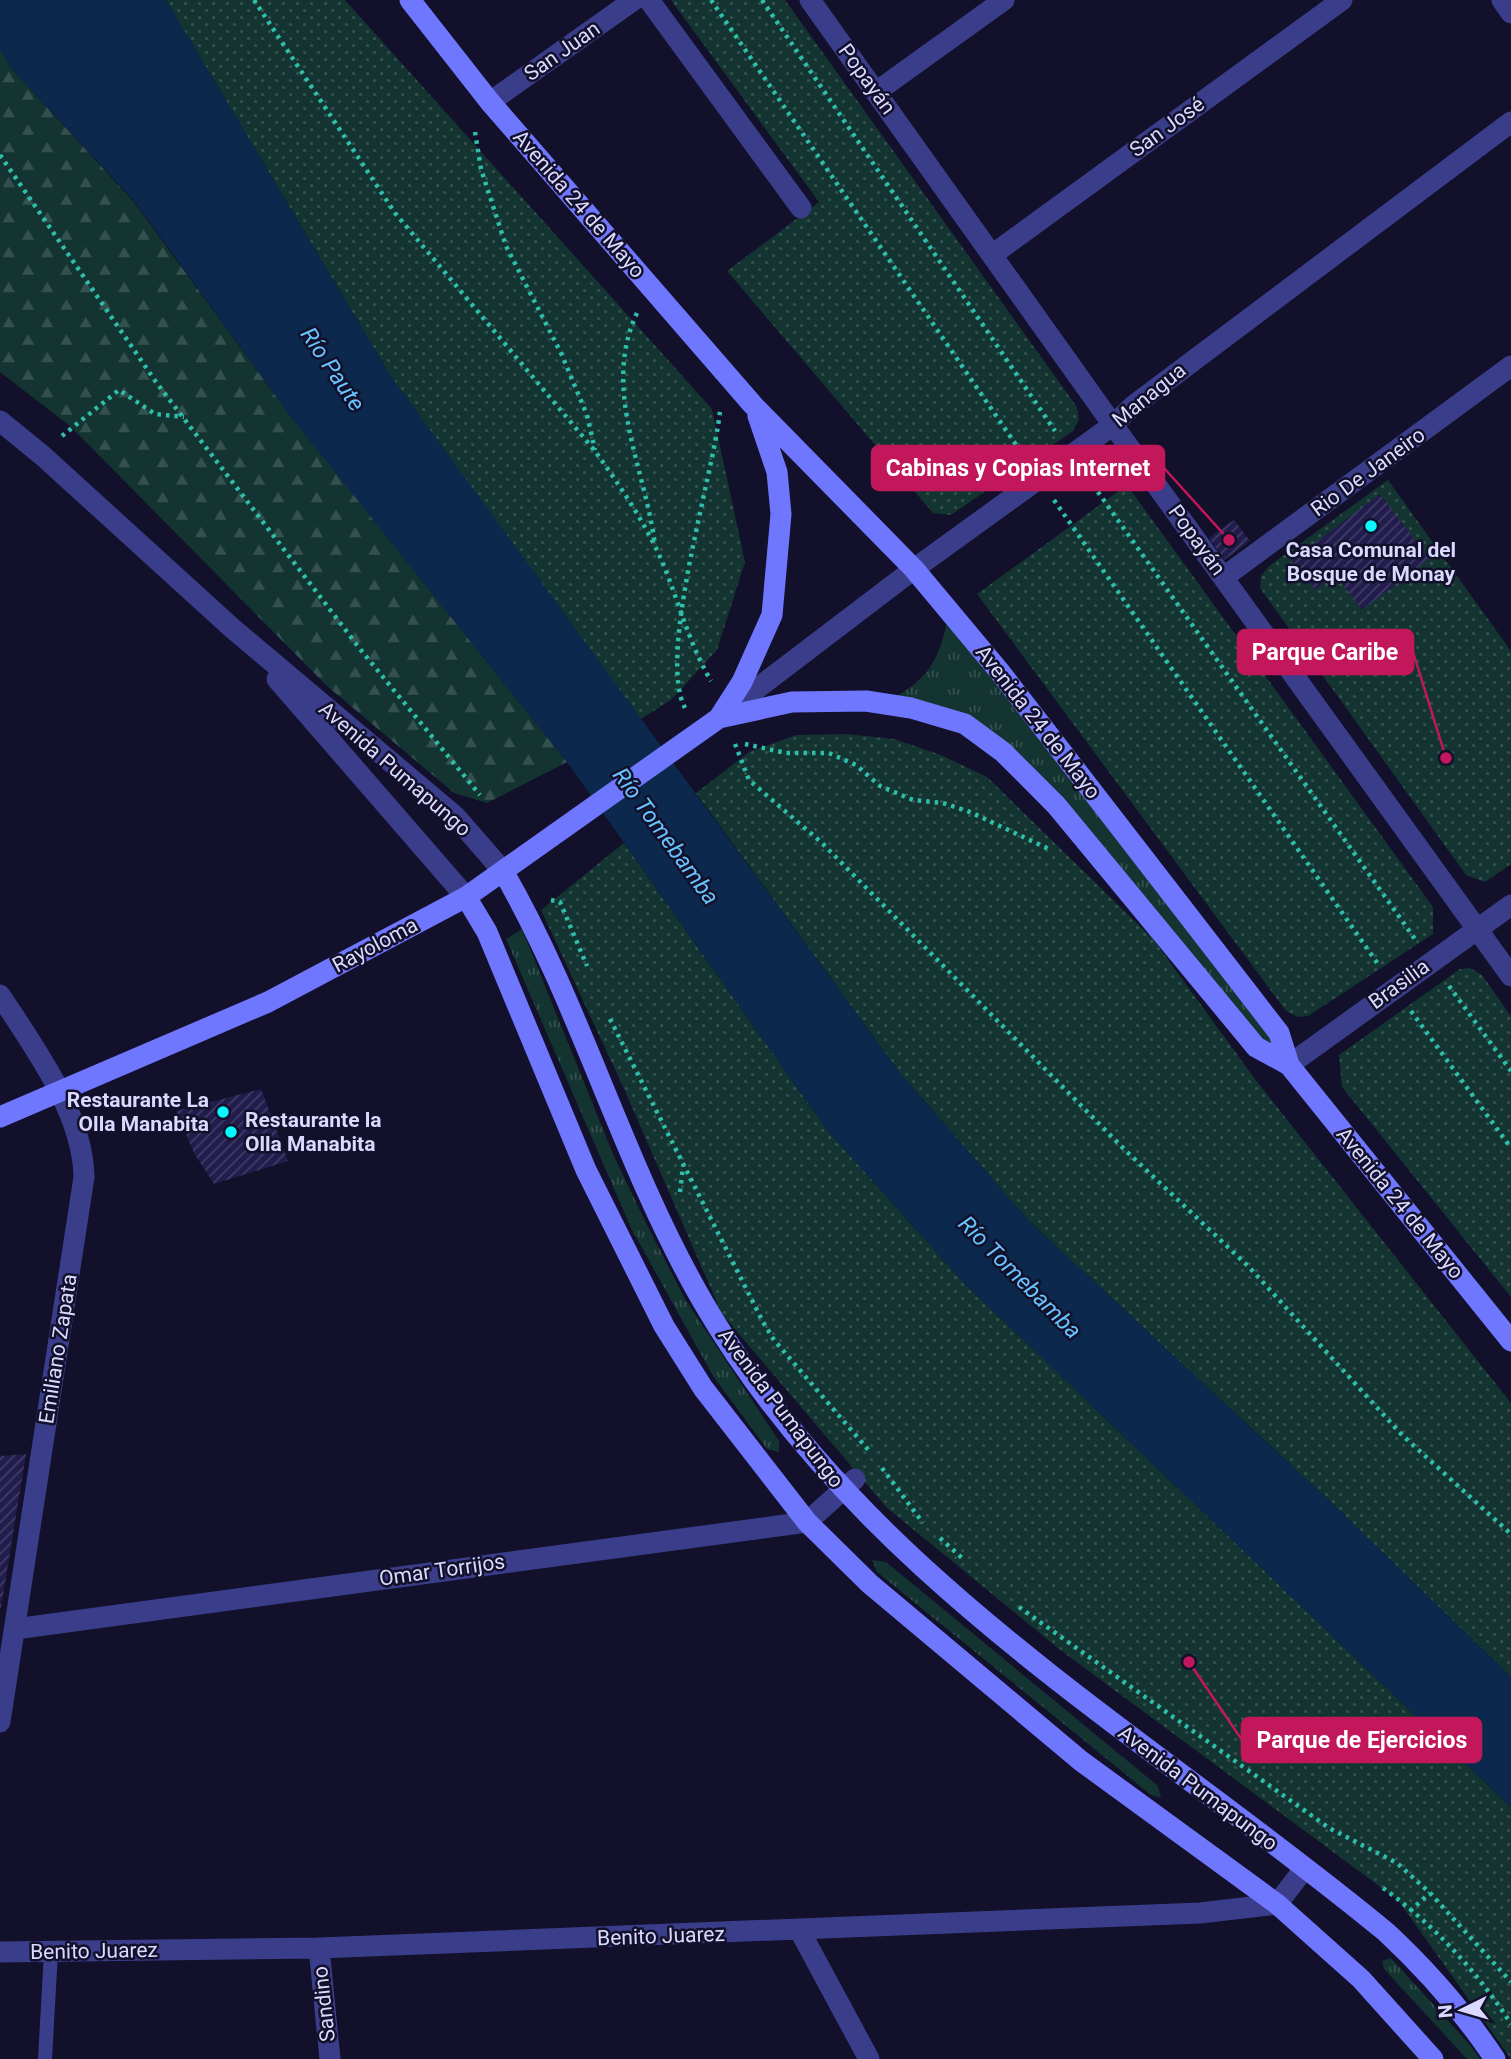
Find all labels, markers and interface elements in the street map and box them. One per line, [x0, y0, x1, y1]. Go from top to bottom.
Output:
street label: San Juan [520, 16, 604, 86]
street label: Popayán [833, 39, 901, 119]
street label: San José [1125, 92, 1209, 162]
street label: Avenida 24 de Mayo [508, 125, 650, 283]
water label: Río Paute [295, 322, 370, 416]
street label: Managua [1107, 358, 1191, 432]
street label: Rio De Janeiro [1306, 423, 1430, 521]
callout: Cabinas y Copias Internet [872, 446, 1164, 490]
text: Cabinas y Copias Internet [886, 455, 1151, 482]
street label: Popayán [1163, 500, 1231, 580]
marker: Casa Comunal del Bosque de Monay [1363, 518, 1379, 534]
place label: Casa Comunal del Bosque de Monay [1286, 538, 1456, 586]
callout: Parque Caribe [1238, 630, 1413, 674]
text: Parque Caribe [1252, 639, 1398, 666]
street label: Avenida 24 de Mayo [971, 641, 1105, 803]
street label: Avenida Pumapungo [314, 697, 476, 841]
water label: Río Tomebamba [607, 763, 724, 910]
street label: Rayoloma [328, 913, 422, 977]
street label: Brasilia [1364, 954, 1434, 1014]
place label: Restaurante La Olla Manabita [67, 1088, 209, 1136]
marker: Restaurante La Olla Manabita [215, 1104, 231, 1120]
place label: Restaurante la Olla Manabita [245, 1108, 382, 1156]
street label: Avenida 24 de Mayo [1332, 1122, 1468, 1284]
marker: Restaurante la Olla Manabita [223, 1124, 239, 1140]
water label: Río Tomebamba [953, 1210, 1087, 1344]
street label: Emiliano Zapata [34, 1272, 82, 1426]
street label: Avenida Pumapungo [713, 1324, 849, 1492]
street label: Omar Torrijos [378, 1549, 506, 1591]
callout: Parque de Ejercicios [1242, 1718, 1481, 1762]
street label: Avenida Pumapungo [1114, 1720, 1282, 1856]
text: Parque de Ejercicios [1257, 1727, 1467, 1754]
street label: Benito Juarez [597, 1922, 725, 1950]
street label: Benito Juarez [30, 1938, 158, 1964]
street label: Sandino [308, 1965, 340, 2043]
north arrow [1427, 1975, 1497, 2045]
text: N [1434, 2004, 1458, 2019]

